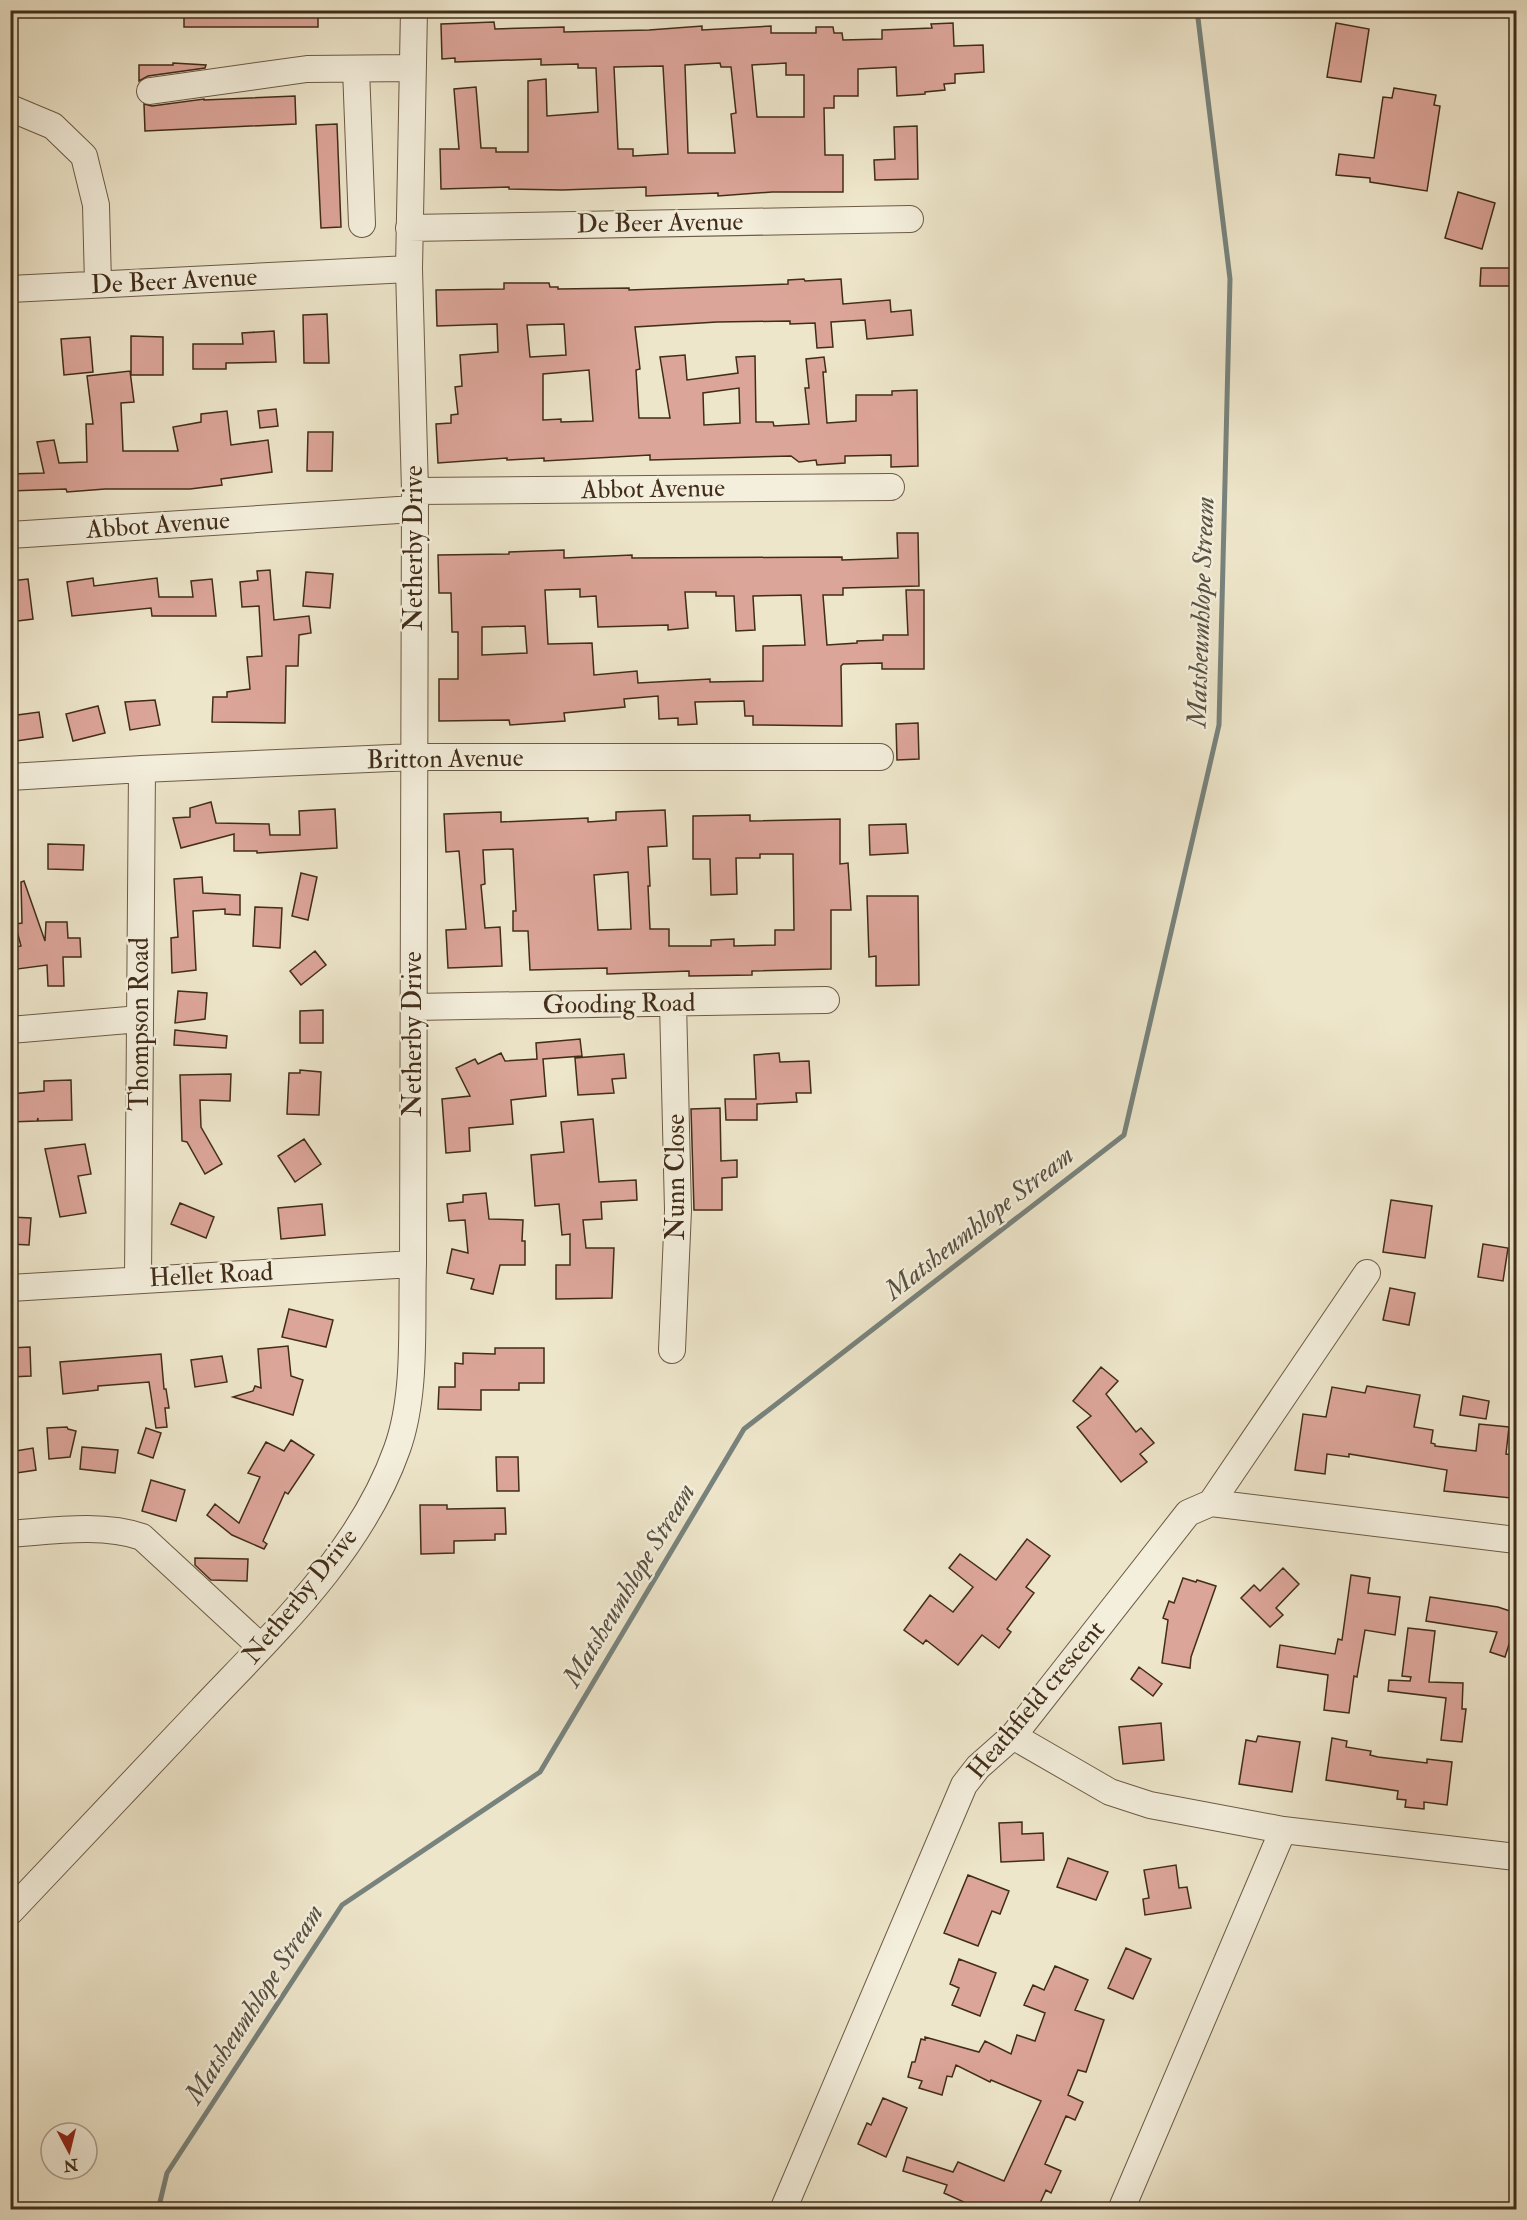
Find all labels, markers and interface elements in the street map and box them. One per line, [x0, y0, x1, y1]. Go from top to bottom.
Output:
street label: De Beer Avenue [576, 206, 744, 240]
street label: De Beer Avenue [90, 261, 258, 301]
street label: Netherby Drive [398, 465, 430, 631]
street label: Abbot Avenue [580, 472, 725, 506]
water label: Matsheumhlope Stream [1180, 496, 1222, 730]
street label: Abbot Avenue [84, 504, 231, 546]
street label: Britton Avenue [366, 742, 524, 776]
street label: Thompson Road [124, 937, 157, 1111]
street label: Netherby Drive [397, 951, 429, 1117]
street label: Gooding Road [542, 987, 696, 1021]
street label: Nunn Close [660, 1114, 692, 1240]
water label: Matsheumhlope Stream [876, 1139, 1080, 1308]
street label: Hellet Road [148, 1256, 274, 1294]
water label: Matsheumhlope Stream [554, 1477, 703, 1694]
street label: Netherby Drive [236, 1522, 365, 1670]
street label: Heathfield crescent [960, 1614, 1112, 1786]
water label: Matsheumhlope Stream [176, 1898, 331, 2112]
north arrow [39, 2121, 99, 2181]
text: N [62, 2154, 80, 2176]

